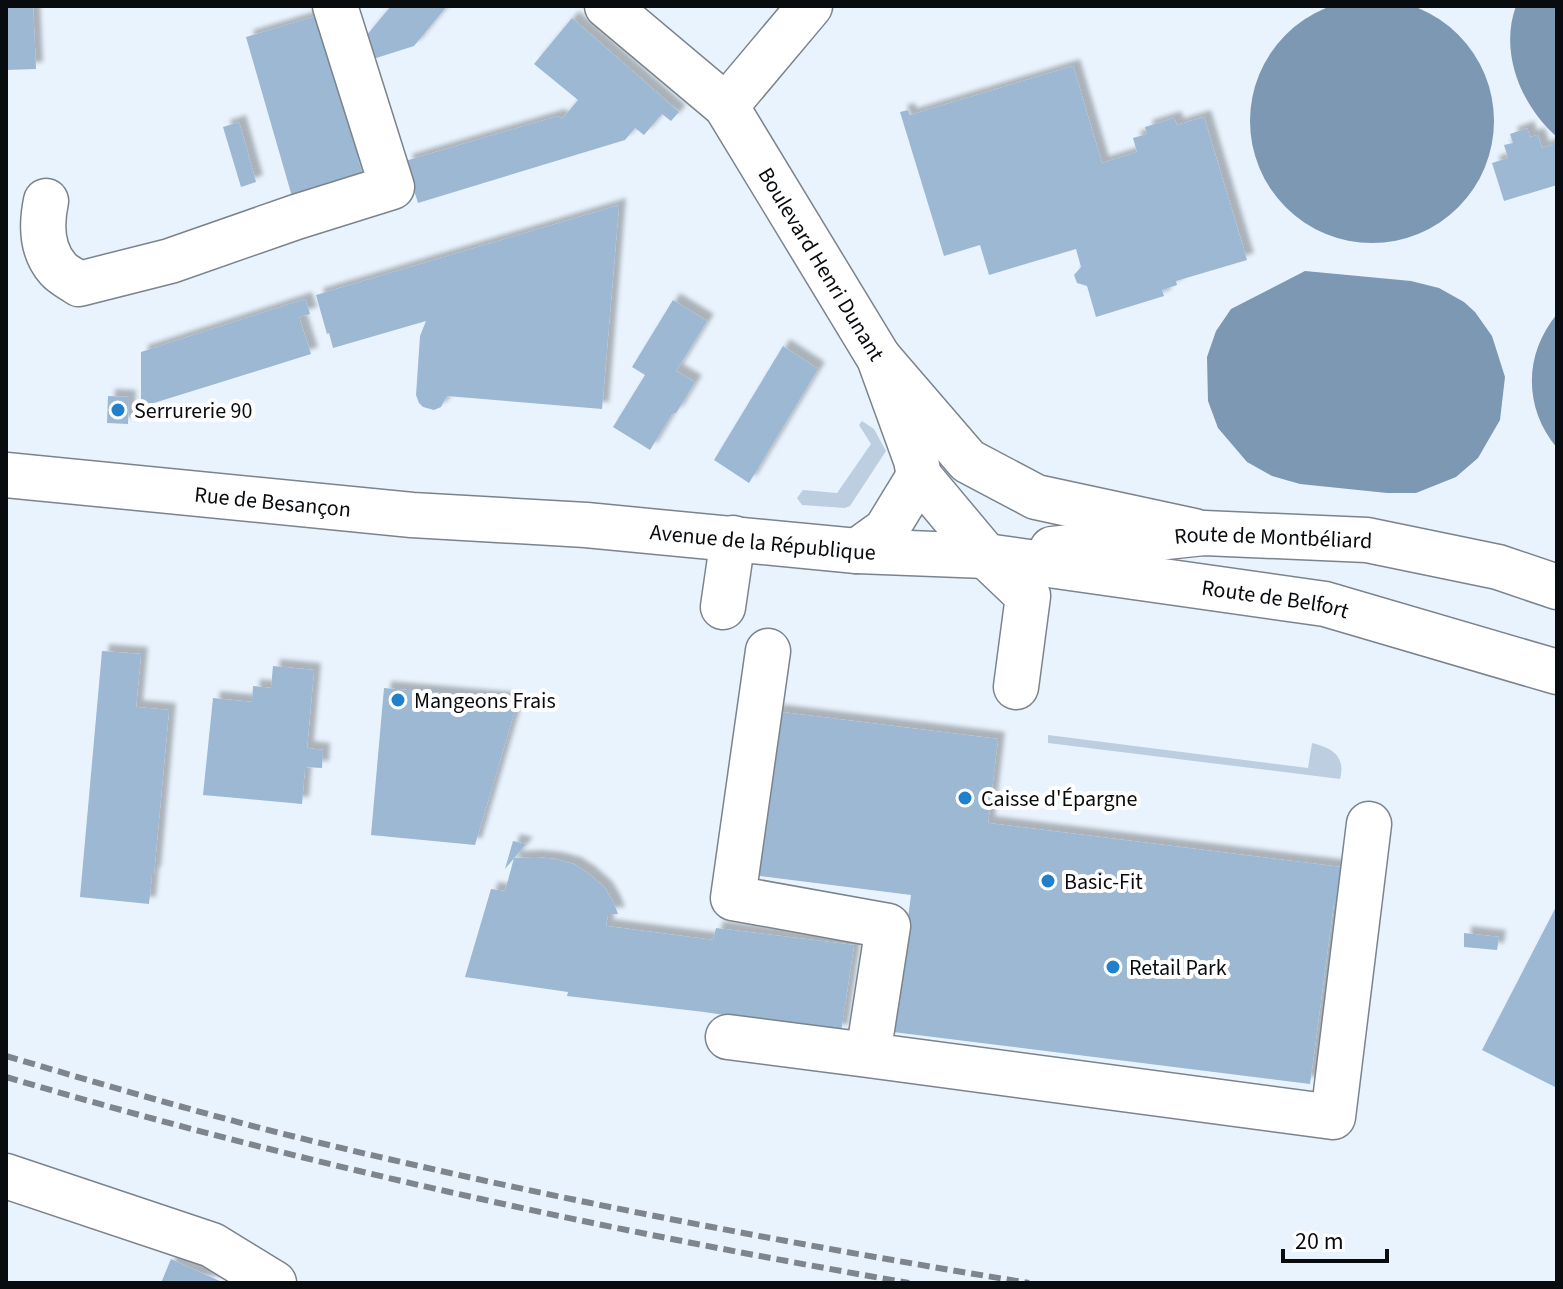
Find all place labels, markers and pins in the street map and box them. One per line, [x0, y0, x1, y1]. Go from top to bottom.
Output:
place label: Serrurerie 90 [134, 395, 252, 427]
marker: Serrurerie 90 [109, 401, 127, 419]
place label: Mangeons Frais [414, 685, 556, 717]
marker: Mangeons Frais [389, 691, 407, 709]
place label: Caisse d'Épargne [981, 783, 1138, 815]
marker: Caisse d'Épargne [956, 789, 974, 807]
place label: Basic-Fit [1064, 866, 1143, 898]
marker: Basic-Fit [1039, 872, 1057, 890]
place label: Retail Park [1129, 952, 1227, 984]
marker: Retail Park [1104, 958, 1122, 976]

